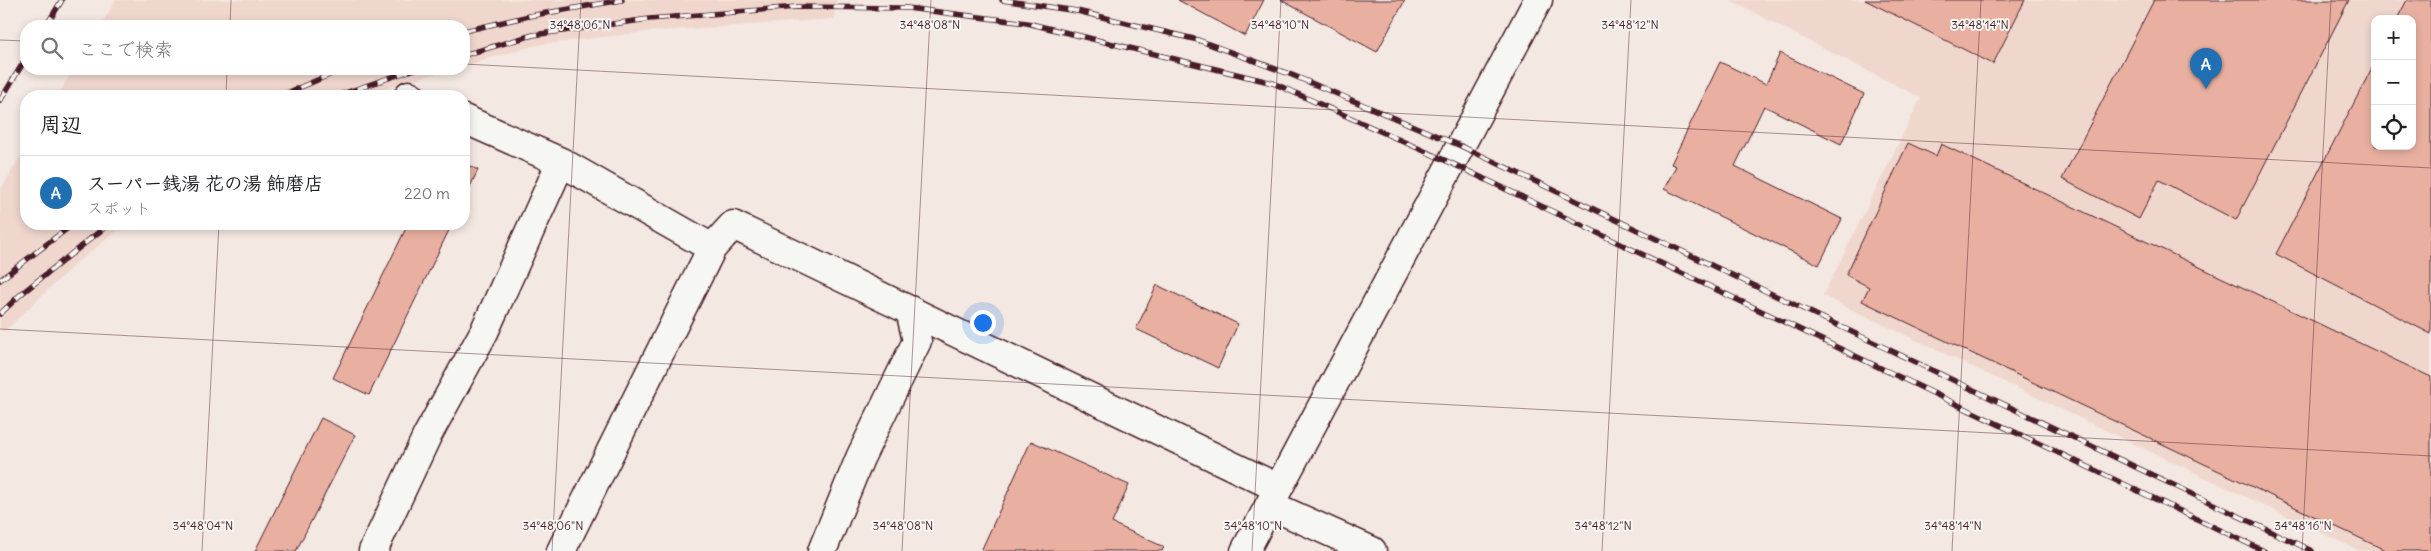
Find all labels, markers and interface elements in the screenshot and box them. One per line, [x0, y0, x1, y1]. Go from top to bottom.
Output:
map controls [2371, 15, 2416, 150]
button: + [2371, 15, 2416, 60]
text: 34°48'06"N [550, 17, 610, 32]
text: 34°48'08"N [900, 17, 960, 32]
text: 34°48'10"N [1251, 17, 1309, 32]
text: 34°48'12"N [1601, 17, 1659, 32]
text: 34°48'14"N [1951, 17, 2009, 32]
search box [20, 20, 470, 75]
icon: search [38, 34, 66, 62]
text: ここで検索 [78, 37, 173, 61]
pin: A [2190, 48, 2222, 89]
button: − [2371, 60, 2416, 105]
button: locate [2371, 105, 2416, 150]
text: 周辺 [40, 111, 82, 138]
text: スーパー銭湯 花の湯 飾磨店 [87, 171, 323, 195]
text: A [51, 183, 61, 203]
text: 220 m [404, 183, 450, 203]
text: スポット [87, 198, 151, 218]
your location [970, 310, 996, 336]
text: 34°48'04"N [173, 518, 233, 533]
text: 34°48'06"N [523, 518, 583, 533]
text: 34°48'08"N [873, 518, 933, 533]
text: 34°48'10"N [1224, 518, 1282, 533]
text: 34°48'12"N [1574, 518, 1632, 533]
text: 34°48'14"N [1924, 518, 1982, 533]
text: 34°48'16"N [2274, 518, 2332, 533]

